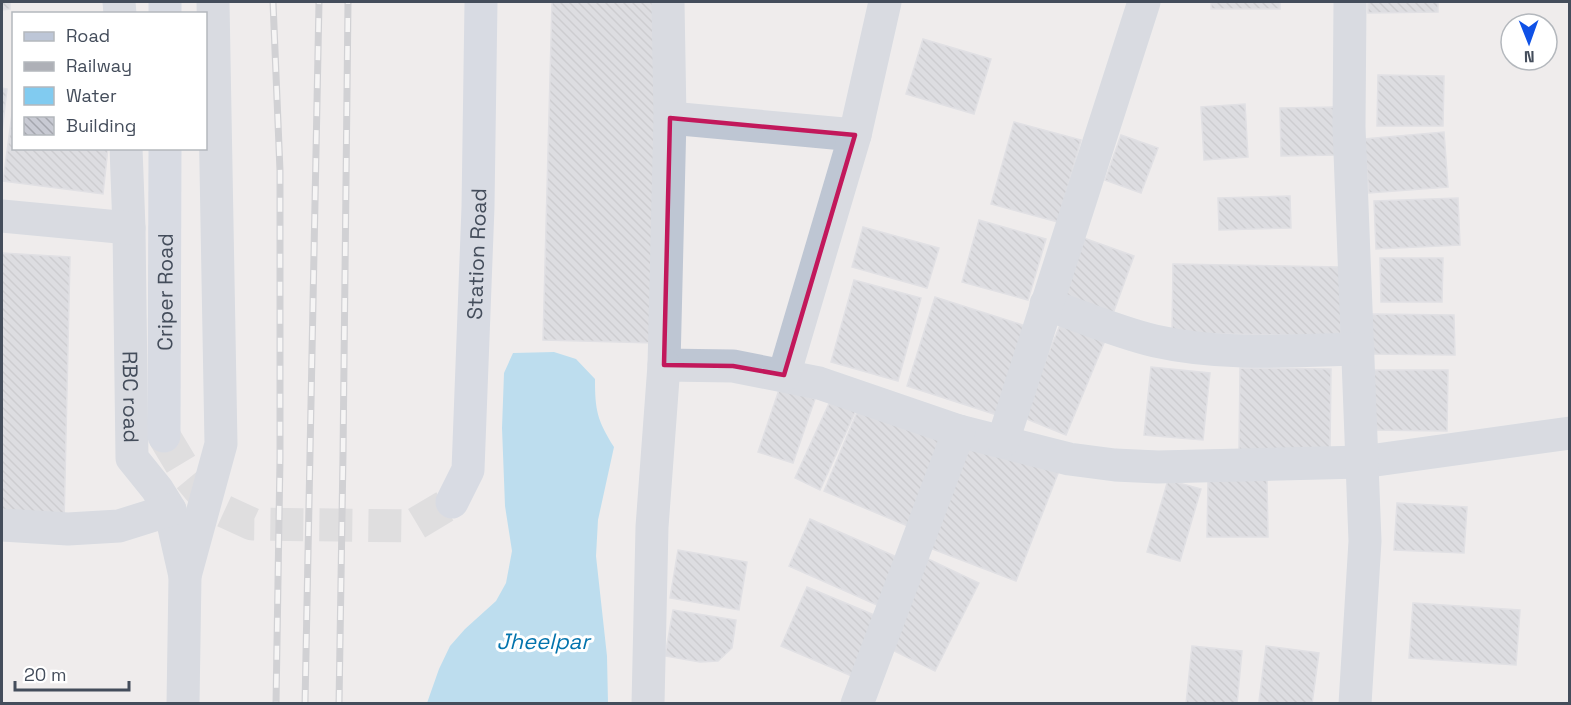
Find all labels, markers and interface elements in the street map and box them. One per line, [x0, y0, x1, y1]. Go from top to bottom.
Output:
legend [12, 12, 207, 150]
north arrow [1499, 12, 1559, 72]
text: Road [66, 24, 110, 47]
text: N [1524, 46, 1535, 67]
text: Railway [66, 54, 132, 77]
text: Water [66, 84, 117, 107]
text: Building [66, 114, 136, 137]
street label: Station Road [460, 188, 492, 320]
street label: Criper Road [151, 233, 178, 351]
street label: RBC road [117, 351, 145, 443]
water label: Jheelpar [496, 627, 592, 655]
scale bar [15, 654, 129, 692]
text: 20 m [24, 663, 67, 686]

